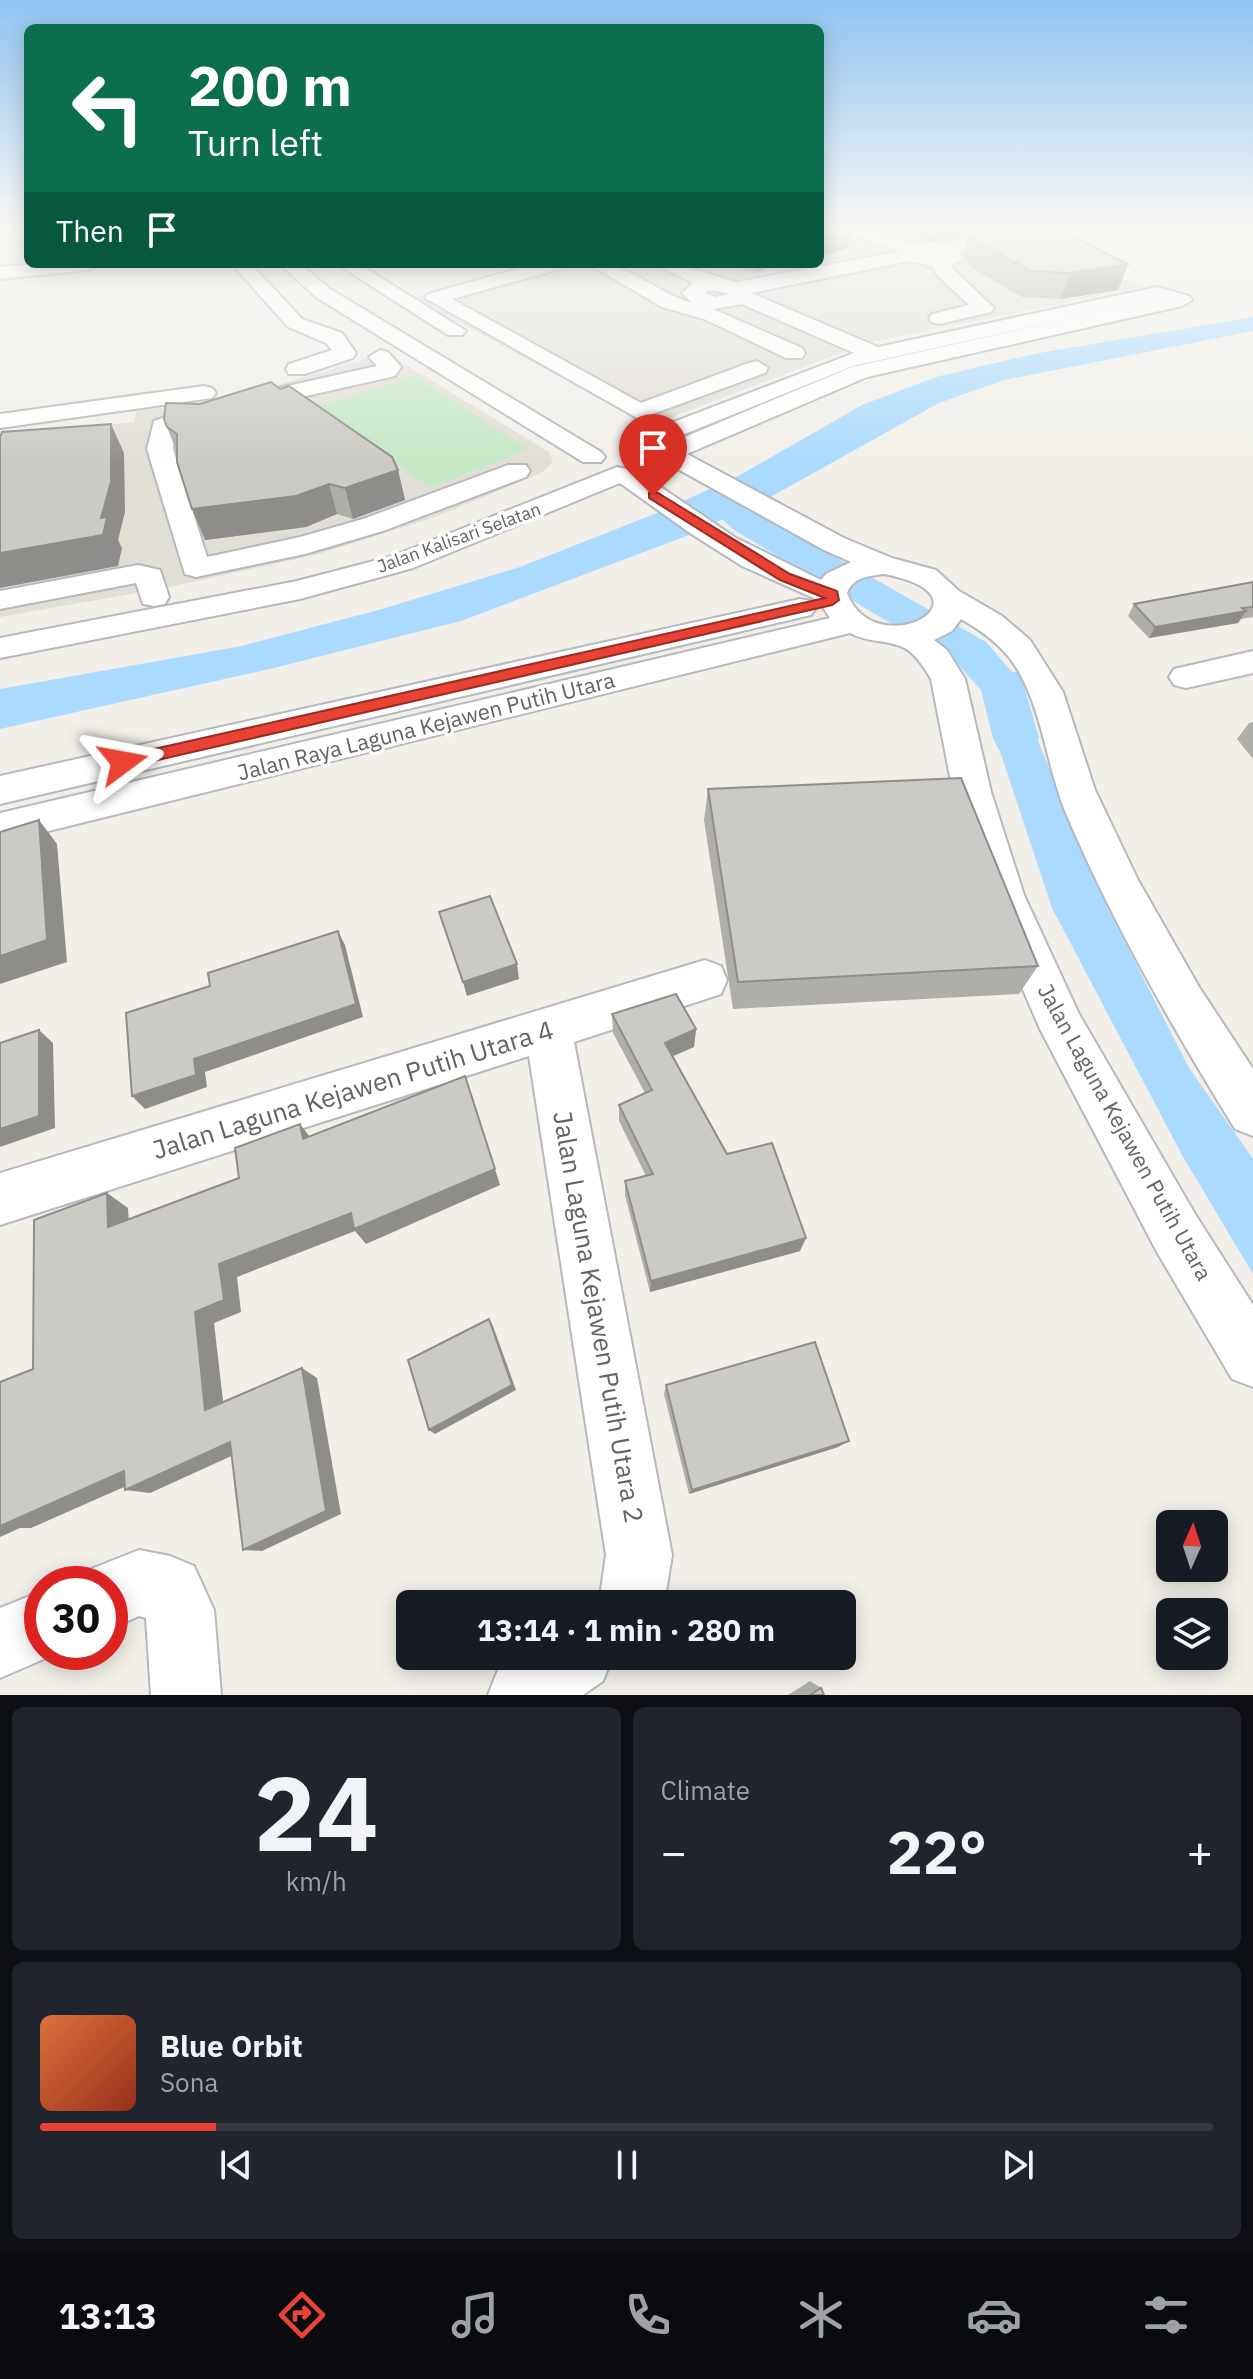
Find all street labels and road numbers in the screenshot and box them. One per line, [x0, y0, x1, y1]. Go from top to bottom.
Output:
street label: Jalan Kalisari Selatan [374, 497, 544, 578]
street label: Jalan Raya Laguna Kejawen Putih Utara [234, 664, 618, 786]
street label: Jalan Laguna Kejawen Putih Utara [1032, 978, 1219, 1285]
street label: Jalan Laguna Kejawen Putih Utara 4 [148, 1012, 557, 1166]
street label: Jalan Laguna Kejawen Putih Utara 2 [546, 1108, 652, 1525]

